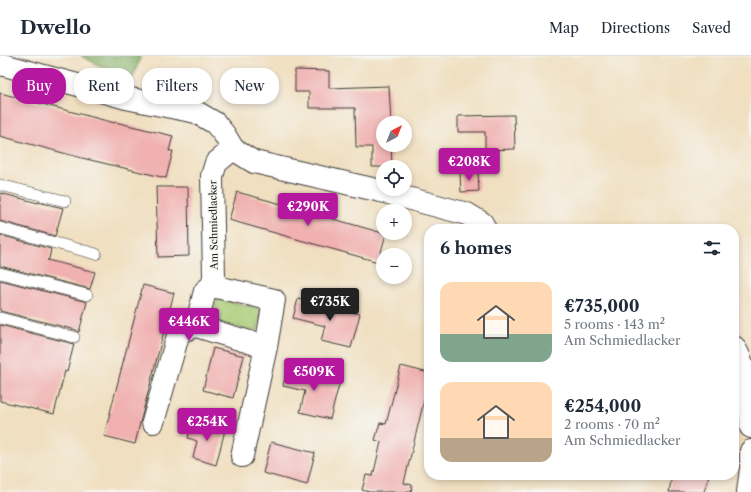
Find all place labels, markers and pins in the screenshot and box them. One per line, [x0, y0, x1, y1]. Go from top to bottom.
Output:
pin: €208K [441, 148, 497, 182]
pin: €290K [280, 193, 336, 227]
pin: €735K [302, 288, 358, 322]
pin: €446K [161, 308, 217, 342]
pin: €509K [286, 358, 342, 392]
pin: €254K [179, 408, 235, 442]

